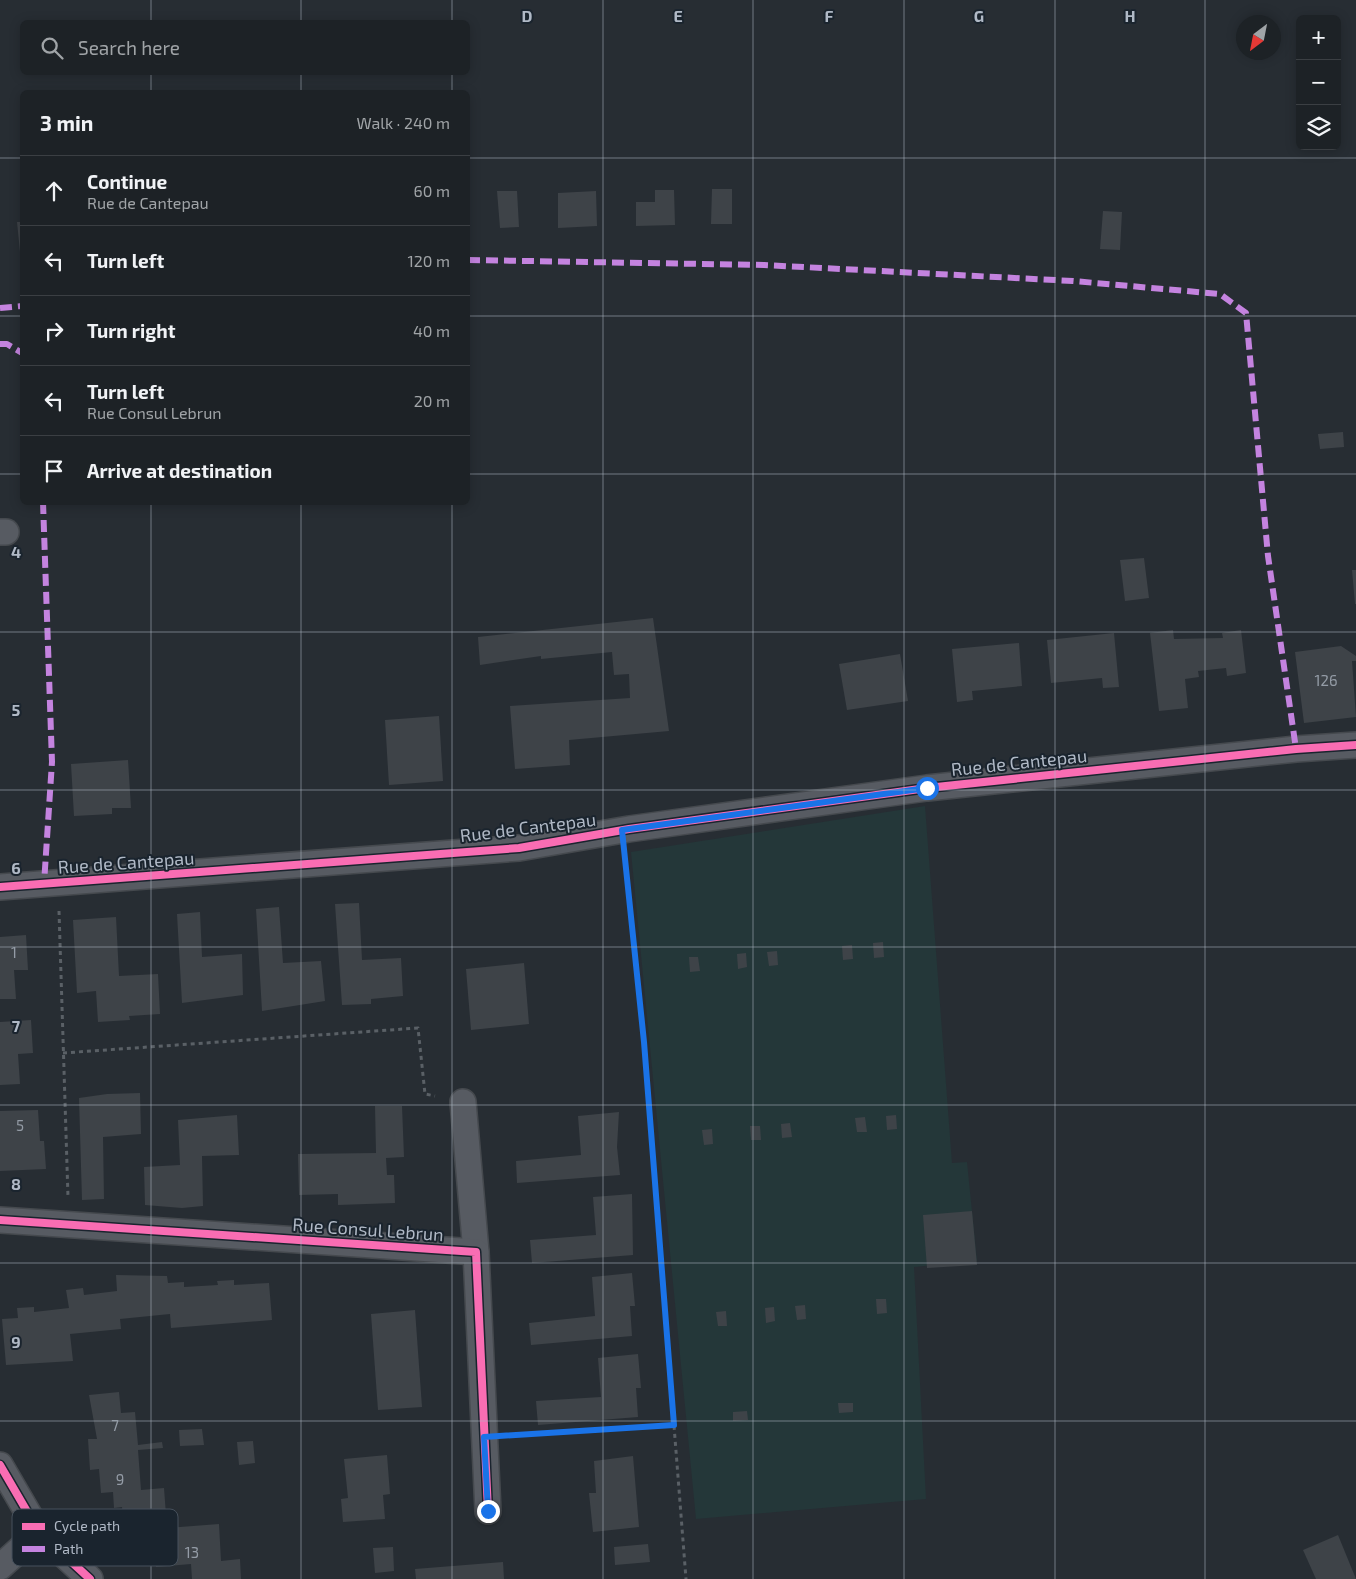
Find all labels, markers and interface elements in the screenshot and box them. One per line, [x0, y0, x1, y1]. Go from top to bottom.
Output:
text: D [522, 6, 533, 25]
text: E [673, 6, 683, 25]
text: F [825, 6, 834, 25]
text: G [974, 6, 984, 25]
text: H [1124, 6, 1136, 25]
north arrow [1236, 15, 1281, 60]
map controls [1296, 15, 1341, 150]
button: + [1296, 15, 1341, 60]
search box [20, 20, 470, 75]
icon: search [38, 34, 66, 62]
text: Search here [78, 36, 180, 59]
button: − [1296, 60, 1341, 105]
button: layers [1296, 105, 1341, 150]
text: 3 min [40, 110, 93, 135]
text: Walk · 240 m [357, 113, 450, 132]
text: Continue [87, 170, 167, 193]
icon: ahead [40, 177, 68, 205]
text: 60 m [414, 181, 450, 200]
text: Rue de Cantepau [87, 193, 209, 212]
icon: left [40, 247, 68, 275]
text: Turn left [87, 249, 164, 272]
text: 120 m [407, 251, 450, 270]
icon: right [40, 317, 68, 345]
text: Turn right [87, 319, 175, 342]
text: 40 m [413, 321, 450, 340]
text: Turn left [87, 380, 164, 403]
icon: left [40, 387, 68, 415]
text: 20 m [414, 391, 450, 410]
text: Rue Consul Lebrun [87, 403, 222, 422]
icon: arrive [40, 457, 68, 485]
text: Arrive at destination [87, 459, 272, 482]
text: 4 [11, 542, 21, 561]
house number: 126 [1315, 671, 1337, 689]
text: 5 [12, 700, 21, 719]
street label: Rue de Cantepau [950, 744, 1088, 780]
route start [916, 777, 939, 800]
street label: Rue de Cantepau [459, 808, 597, 846]
street label: Rue de Cantepau [57, 846, 195, 878]
text: 6 [11, 858, 21, 877]
house number: 1 [11, 943, 17, 961]
text: 7 [12, 1016, 21, 1035]
house number: 5 [16, 1116, 24, 1134]
text: 8 [11, 1174, 21, 1193]
street label: Rue Consul Lebrun [292, 1213, 444, 1245]
text: 9 [11, 1332, 21, 1351]
house number: 7 [111, 1416, 119, 1434]
house number: 9 [116, 1470, 124, 1488]
route end [477, 1500, 500, 1523]
legend [12, 1509, 178, 1566]
text: Cycle path [54, 1517, 120, 1534]
text: Path [54, 1540, 83, 1557]
house number: 13 [185, 1543, 199, 1561]

